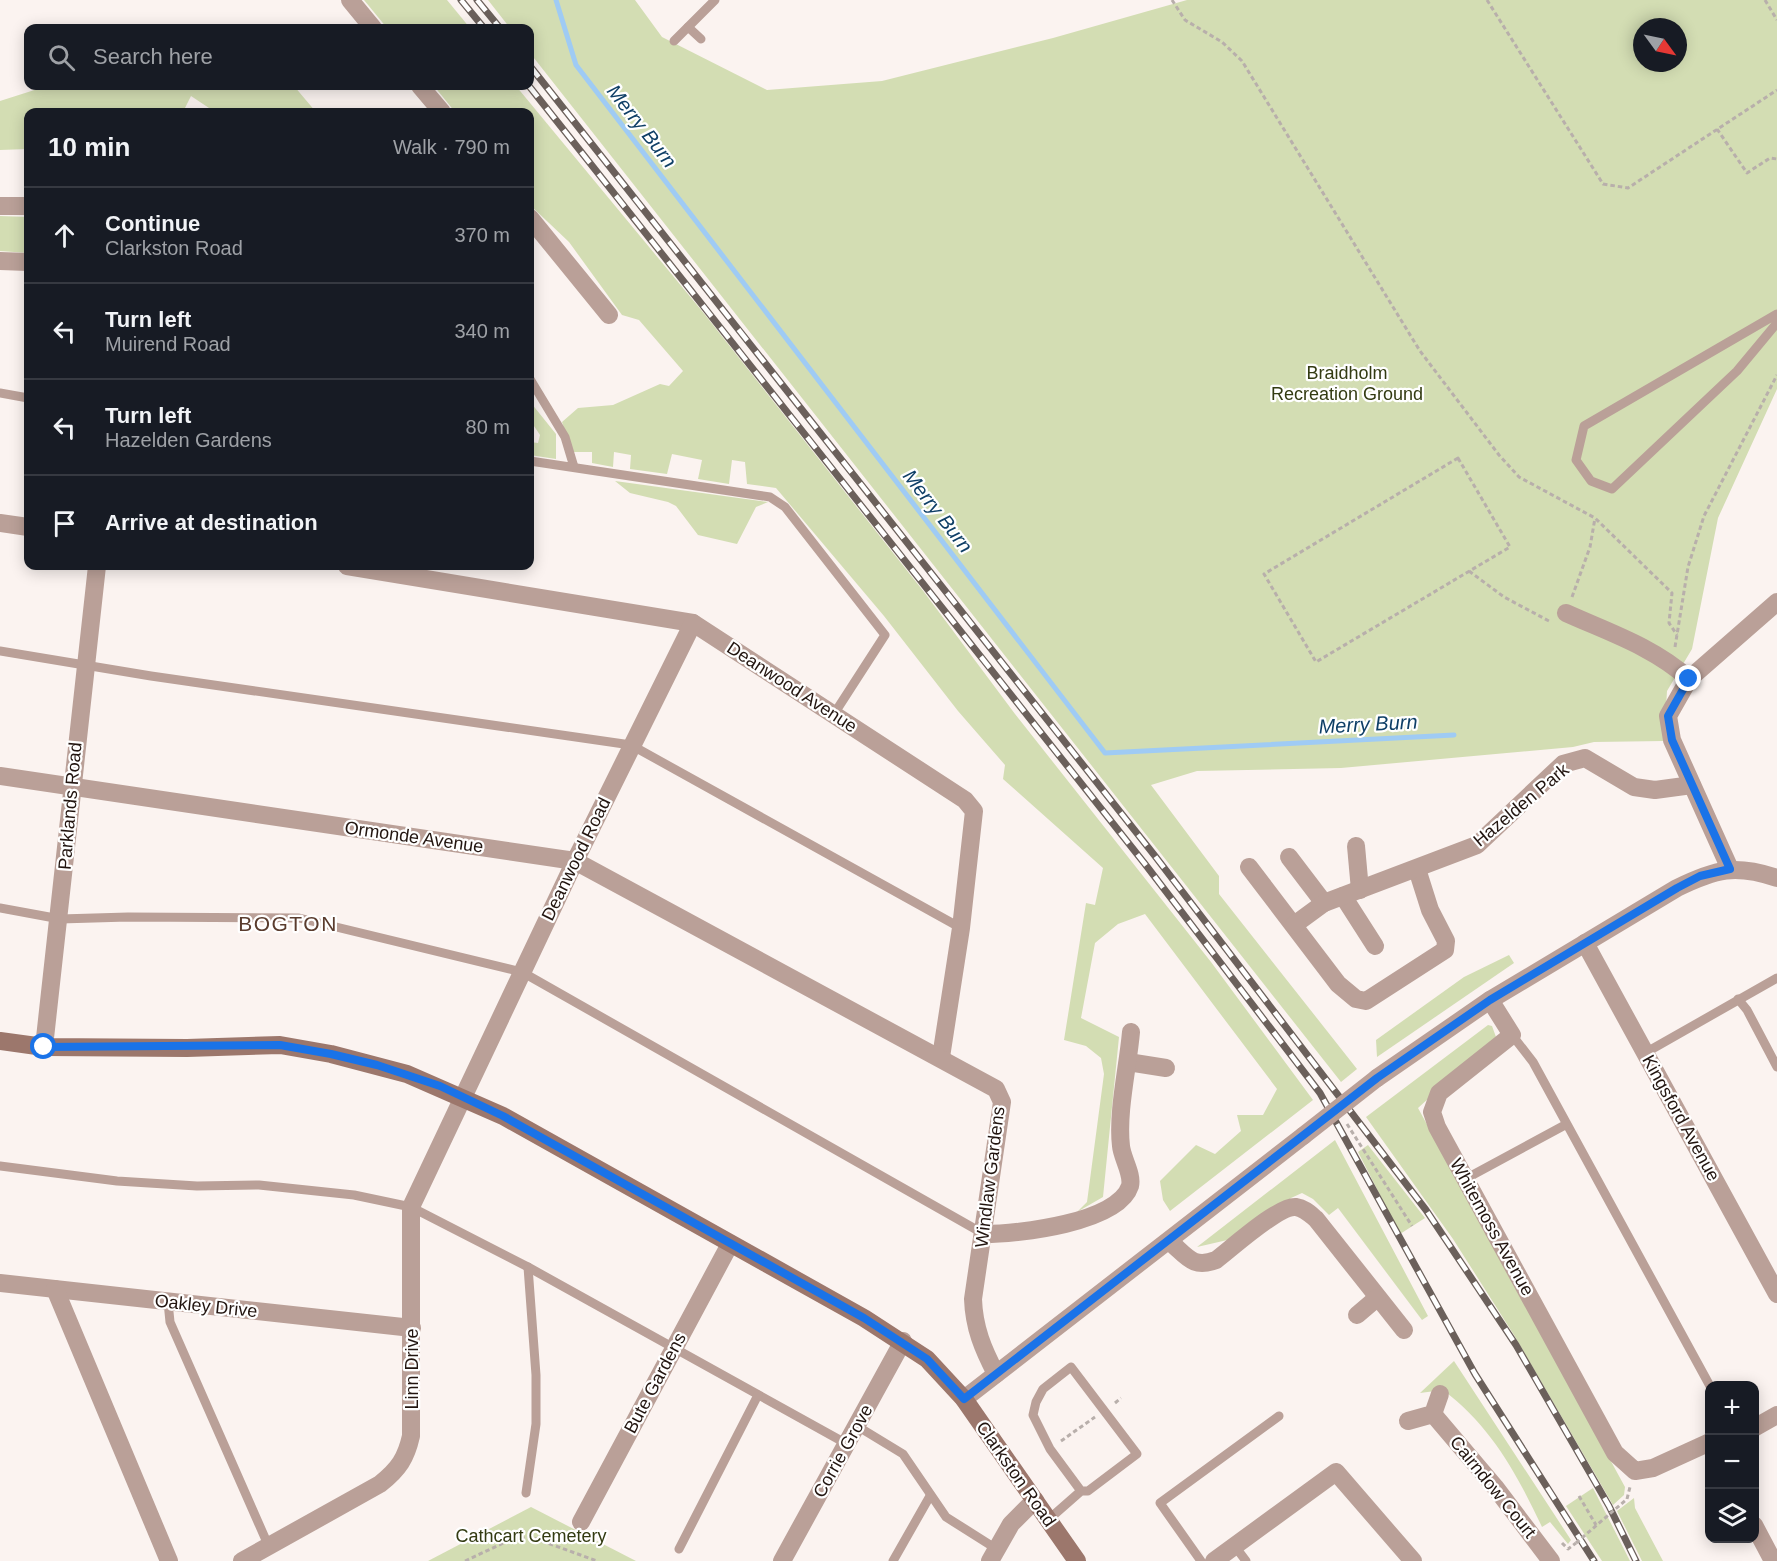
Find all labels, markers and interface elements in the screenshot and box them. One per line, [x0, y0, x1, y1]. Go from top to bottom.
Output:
north arrow [1633, 18, 1687, 72]
search box [24, 24, 534, 90]
icon: search [45, 41, 78, 74]
text: Search here [93, 44, 213, 69]
water label: Merry Burn [603, 80, 681, 172]
text: 10 min [48, 132, 130, 162]
text: Walk · 790 m [393, 136, 510, 158]
text: Continue [105, 211, 200, 236]
icon: ahead [48, 219, 81, 252]
text: 370 m [454, 224, 510, 246]
text: Clarkston Road [105, 237, 243, 259]
text: Turn left [105, 307, 191, 332]
icon: left [48, 315, 81, 348]
text: 340 m [454, 320, 510, 342]
text: Muirend Road [105, 333, 231, 355]
park label: Braidholm Recreation Ground [1271, 363, 1423, 404]
text: Turn left [105, 403, 191, 428]
icon: left [48, 411, 81, 444]
text: 80 m [466, 416, 510, 438]
text: Hazelden Gardens [105, 429, 272, 451]
water label: Merry Burn [899, 465, 977, 557]
icon: arrive [48, 507, 81, 540]
text: Arrive at destination [105, 510, 318, 535]
street label: Deanwood Avenue [723, 638, 861, 736]
route end [1675, 665, 1701, 691]
water label: Merry Burn [1318, 710, 1418, 738]
street label: Parklands Road [54, 741, 86, 871]
street label: Hazelden Park [1469, 759, 1573, 851]
street label: Deanwood Road [538, 794, 614, 924]
street label: Ormonde Avenue [343, 817, 485, 857]
district label: BOGTON [238, 912, 338, 935]
route start [30, 1033, 56, 1059]
street label: Kingsford Avenue [1638, 1052, 1724, 1184]
street label: Windlaw Gardens [971, 1105, 1009, 1249]
street label: Whitemoss Avenue [1446, 1155, 1538, 1299]
street label: Oakley Drive [154, 1291, 258, 1321]
street label: Linn Drive [402, 1328, 422, 1410]
street label: Bute Gardens [620, 1329, 690, 1437]
map controls [1705, 1381, 1759, 1543]
button: + [1705, 1381, 1759, 1435]
street label: Corrie Grove [809, 1401, 877, 1501]
street label: Clarkston Road [972, 1417, 1060, 1531]
street label: Cairndow Court [1446, 1432, 1540, 1542]
button: − [1705, 1435, 1759, 1489]
button: layers [1705, 1489, 1759, 1543]
park label: Cathcart Cemetery [455, 1526, 607, 1546]

